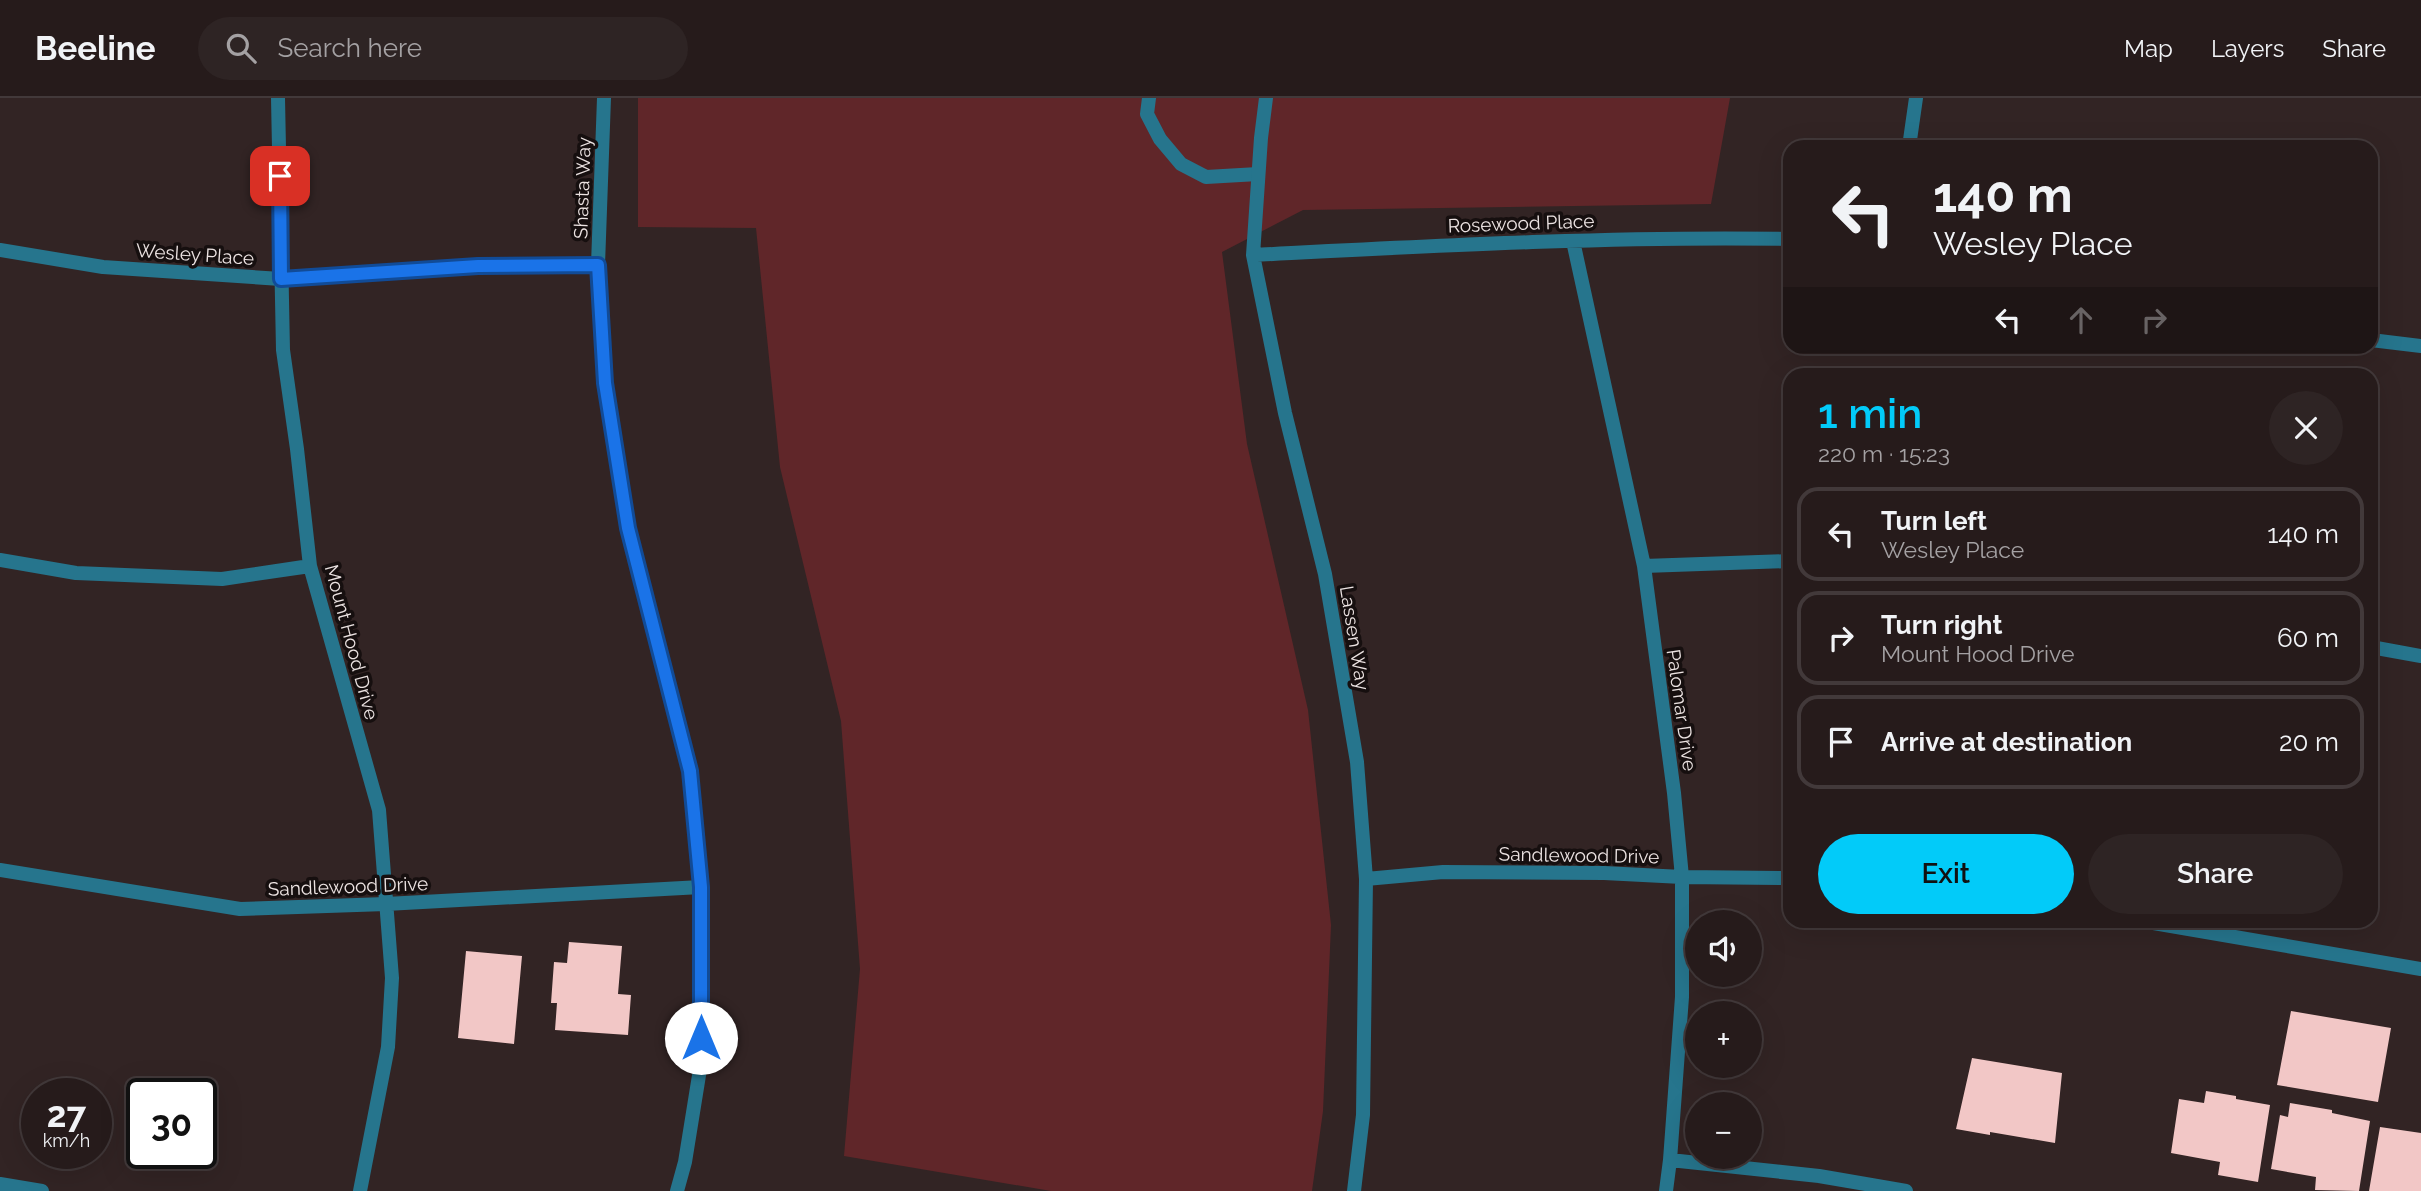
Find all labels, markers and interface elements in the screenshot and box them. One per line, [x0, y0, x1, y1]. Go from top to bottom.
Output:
search box [198, 17, 688, 80]
text: Beeline [35, 29, 156, 68]
icon: search [222, 29, 260, 67]
text: Search here [278, 33, 422, 63]
text: Map [2124, 34, 2173, 63]
text: Layers [2211, 34, 2284, 63]
text: Share [2322, 34, 2386, 63]
street label: Shasta Way [569, 137, 595, 239]
pin [250, 146, 310, 206]
icon: arrive [261, 157, 299, 195]
text: 140 m [1933, 166, 2073, 223]
icon: left [1818, 168, 1909, 259]
street label: Rosewood Place [1447, 209, 1595, 237]
text: Wesley Place [1933, 225, 2132, 262]
street label: Wesley Place [135, 239, 255, 269]
icon: left [1989, 301, 2027, 339]
icon: ahead [2062, 301, 2100, 339]
icon: right [2135, 301, 2173, 339]
text: 1 min [1818, 389, 1922, 438]
button: close [2269, 391, 2343, 465]
text: 220 m · 15:23 [1818, 440, 1950, 467]
text: Turn left [1881, 506, 1987, 536]
icon: left [1822, 515, 1860, 553]
text: 140 m [2267, 519, 2339, 549]
text: Wesley Place [1881, 536, 2024, 563]
street label: Mount Hood Drive [321, 562, 383, 722]
street label: Lassen Way [1336, 584, 1374, 692]
text: Turn right [1881, 610, 2002, 640]
icon: right [1822, 619, 1860, 657]
text: 60 m [2277, 623, 2339, 653]
text: Mount Hood Drive [1881, 640, 2074, 667]
street label: Palomar Drive [1663, 648, 1701, 772]
icon: arrive [1822, 723, 1860, 761]
text: Arrive at destination [1881, 727, 2132, 757]
text: 20 m [2279, 727, 2339, 757]
button: Exit [1818, 834, 2074, 914]
button: Share [2088, 834, 2343, 914]
street label: Sandlewood Drive [1499, 843, 1659, 867]
street label: Sandlewood Drive [267, 872, 429, 900]
map controls [1685, 910, 1762, 1169]
button: sound [1685, 910, 1762, 987]
position arrow [664, 1001, 738, 1075]
button: + [1685, 1001, 1762, 1078]
speed limit sign: 30 [126, 1078, 217, 1169]
button: − [1685, 1092, 1762, 1169]
text: 27 [47, 1094, 86, 1135]
text: km/h [43, 1130, 90, 1151]

